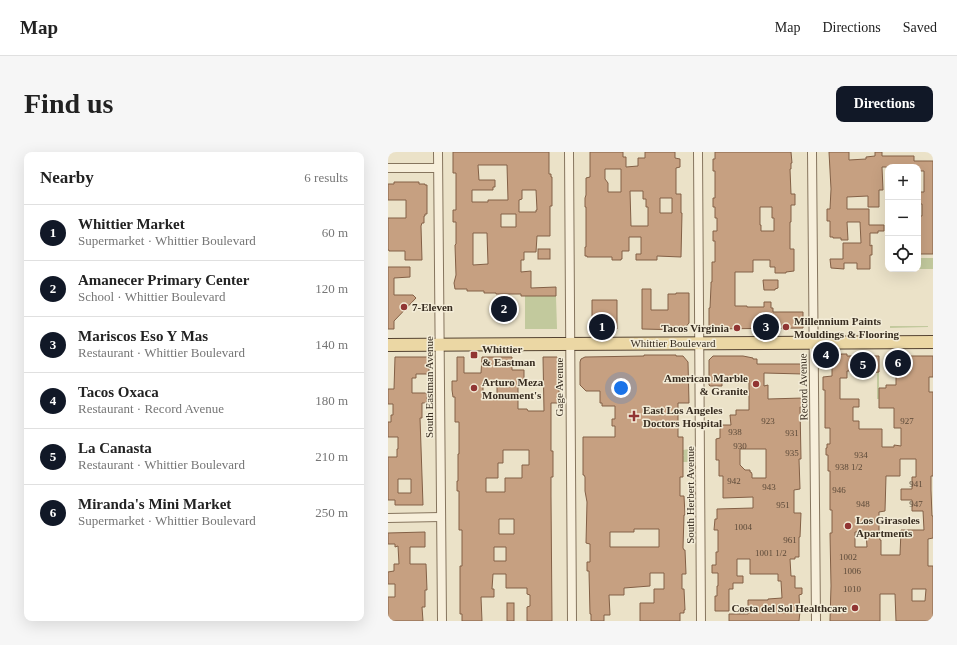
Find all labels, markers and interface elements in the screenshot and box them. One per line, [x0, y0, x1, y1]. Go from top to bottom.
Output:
text: Map [20, 17, 58, 38]
text: Map [775, 20, 800, 35]
text: Directions [822, 20, 881, 35]
text: Saved [903, 20, 937, 35]
button: Directions [836, 86, 933, 122]
text: Find us [24, 88, 114, 119]
map controls [885, 164, 921, 272]
button: + [885, 164, 921, 200]
text: Nearby [40, 168, 94, 187]
text: 6 results [304, 170, 348, 185]
button: − [885, 200, 921, 236]
text: Whittier Market [78, 216, 185, 232]
text: 1 [50, 225, 56, 240]
text: 60 m [322, 225, 348, 240]
text: Supermarket · Whittier Boulevard [78, 233, 256, 248]
button: locate [885, 236, 921, 272]
text: Amanecer Primary Center [78, 272, 249, 288]
text: 2 [50, 281, 56, 296]
text: 120 m [315, 281, 348, 296]
text: School · Whittier Boulevard [78, 289, 225, 304]
pin: 2 [491, 294, 517, 324]
place label: 7-Eleven [412, 301, 453, 313]
marker: 7-Eleven [399, 302, 409, 312]
pin: 1 [589, 312, 615, 342]
pin: 3 [753, 312, 779, 342]
place label: Millennium Paints Mouldings & Flooring [794, 315, 900, 340]
place label: Tacos Virginia [661, 322, 729, 334]
marker: Millennium Paints Mouldings & Flooring [781, 322, 791, 332]
marker: Tacos Virginia [732, 323, 742, 333]
text: Mariscos Eso Y Mas [78, 328, 208, 344]
street label: South Eastman Avenue [423, 336, 435, 438]
text: 3 [50, 337, 56, 352]
text: 140 m [315, 337, 348, 352]
street label: Whittier Boulevard [630, 337, 716, 349]
pin: 4 [813, 340, 839, 370]
place label: Whittier & Eastman [482, 343, 535, 368]
text: Restaurant · Whittier Boulevard [78, 345, 245, 360]
pin: 6 [885, 348, 911, 378]
marker: Whittier & Eastman [469, 350, 479, 360]
pin: 5 [850, 350, 876, 380]
street label: Record Avenue [796, 353, 810, 421]
street label: Gage Avenue [553, 358, 565, 416]
place label: American Marble & Granite [664, 372, 748, 397]
place label: Arturo Meza Monument's [482, 376, 544, 401]
your location [611, 378, 631, 398]
marker: American Marble & Granite [751, 379, 761, 389]
marker: Arturo Meza Monument's [469, 383, 479, 393]
text: Tacos Oxaca [78, 384, 159, 400]
text: 4 [50, 393, 56, 408]
text: 180 m [315, 393, 348, 408]
text: Restaurant · Record Avenue [78, 401, 224, 416]
place label: East Los Angeles Doctors Hospital [643, 404, 723, 429]
marker: East Los Angeles Doctors Hospital [628, 410, 640, 422]
house number: 923 [761, 416, 775, 426]
house number: 927 [900, 416, 914, 426]
house number: 938 [728, 427, 742, 437]
house number: 931 [785, 428, 799, 438]
text: La Canasta [78, 440, 152, 456]
house number: 930 [733, 441, 747, 451]
street label: South Herbert Avenue [684, 446, 696, 544]
house number: 935 [785, 448, 799, 458]
text: 5 [50, 449, 56, 464]
text: 210 m [315, 449, 348, 464]
house number: 934 [854, 450, 868, 460]
text: Restaurant · Whittier Boulevard [78, 457, 245, 472]
house number: 938 1/2 [835, 462, 863, 472]
house number: 942 [727, 476, 741, 486]
house number: 941 [909, 479, 923, 489]
house number: 943 [762, 482, 776, 492]
house number: 946 [832, 485, 846, 495]
text: Miranda's Mini Market [78, 496, 231, 512]
house number: 948 [856, 499, 870, 509]
house number: 947 [909, 499, 923, 509]
house number: 951 [776, 500, 790, 510]
text: 6 [50, 505, 56, 520]
text: 250 m [315, 505, 348, 520]
text: Supermarket · Whittier Boulevard [78, 513, 256, 528]
place label: Los Girasoles Apartments [856, 514, 921, 539]
marker: Los Girasoles Apartments [843, 521, 853, 531]
house number: 1004 [734, 522, 753, 532]
house number: 961 [783, 535, 797, 545]
house number: 1001 1/2 [755, 548, 787, 558]
house number: 1002 [839, 552, 857, 562]
house number: 1006 [843, 566, 862, 576]
house number: 1010 [843, 584, 862, 594]
place label: Costa del Sol Healthcare [731, 602, 847, 614]
marker: Costa del Sol Healthcare [850, 603, 860, 613]

